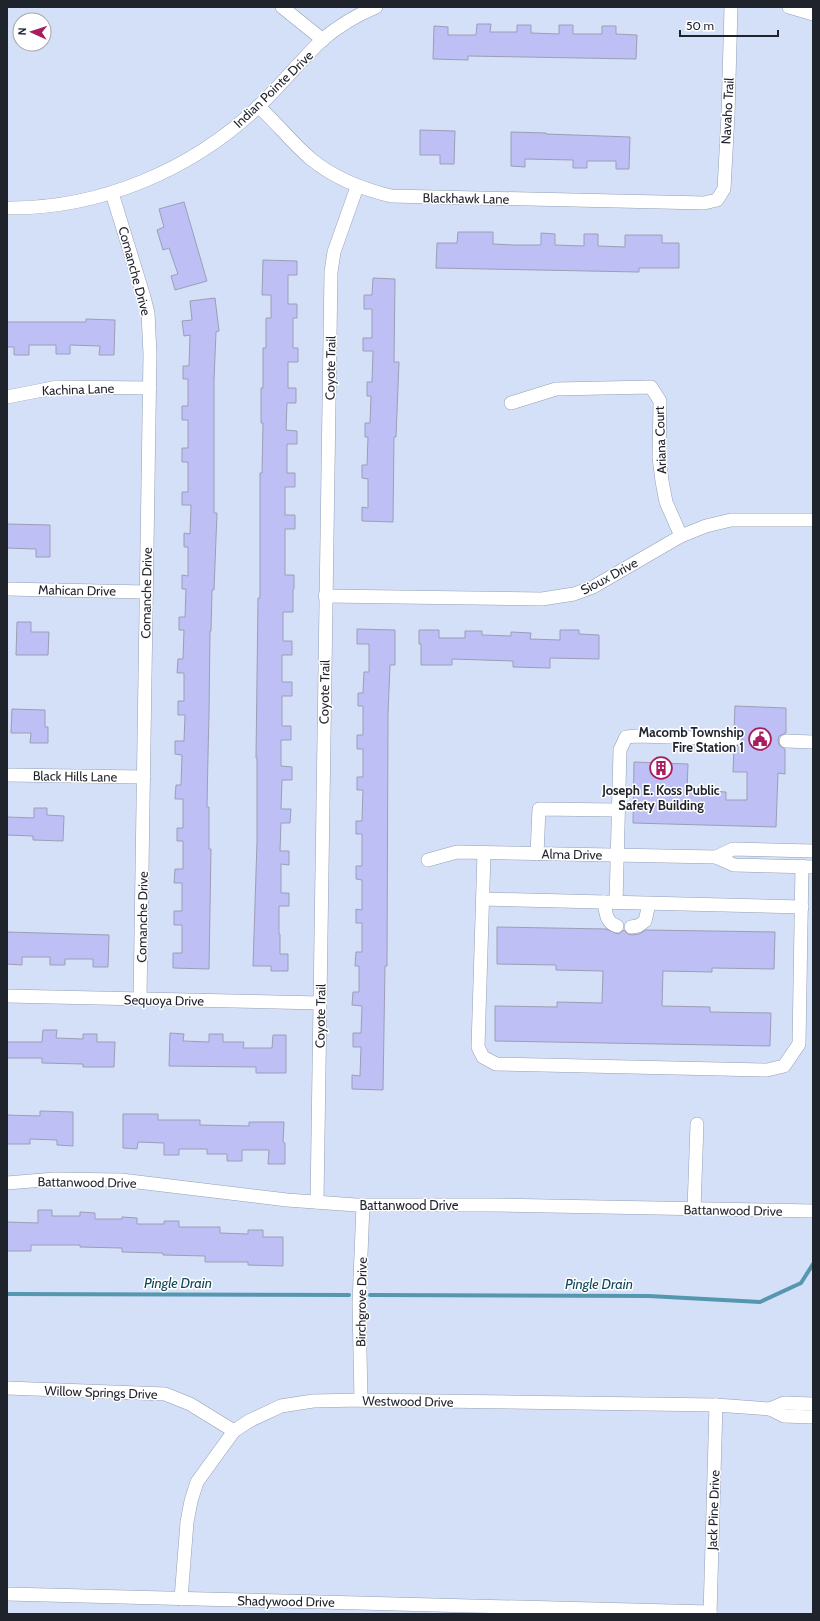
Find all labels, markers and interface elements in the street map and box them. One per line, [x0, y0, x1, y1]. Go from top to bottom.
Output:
north arrow [12, 12, 52, 52]
scale bar [680, 12, 778, 38]
text: 50 m [686, 18, 714, 33]
text: N [15, 27, 29, 36]
street label: Indian Pointe Drive [230, 47, 316, 131]
street label: Navaho Trail [717, 77, 737, 145]
street label: Blackhawk Lane [423, 189, 510, 207]
street label: Comanche Drive [115, 225, 155, 318]
street label: Coyote Trail [321, 336, 339, 400]
street label: Kachina Lane [42, 380, 115, 398]
street label: Ariana Court [651, 405, 669, 474]
street label: Comanche Drive [137, 547, 155, 639]
street label: Sioux Drive [578, 554, 641, 598]
street label: Mahican Drive [38, 581, 116, 599]
street label: Coyote Trail [315, 660, 333, 724]
place label: Macomb Township Fire Station 1 [638, 724, 745, 755]
public building icon: Macomb Township Fire Station 1 [747, 726, 773, 752]
building icon: Joseph E. Koss Public Safety Building [648, 755, 674, 781]
street label: Black Hills Lane [33, 767, 118, 785]
place label: Joseph E. Koss Public Safety Building [601, 782, 720, 813]
street label: Alma Drive [542, 845, 603, 863]
street label: Comanche Drive [133, 871, 151, 963]
street label: Coyote Trail [311, 984, 329, 1048]
street label: Sequoya Drive [124, 991, 205, 1009]
street label: Battanwood Drive [37, 1173, 137, 1191]
street label: Battanwood Drive [360, 1197, 459, 1213]
street label: Battanwood Drive [683, 1201, 783, 1219]
street label: Birchgrove Drive [352, 1257, 370, 1347]
water label: Pingle Drain [144, 1274, 212, 1292]
water label: Pingle Drain [565, 1275, 633, 1293]
street label: Willow Springs Drive [44, 1382, 158, 1402]
street label: Westwood Drive [362, 1392, 454, 1410]
street label: Jack Pine Drive [704, 1469, 722, 1551]
street label: Shadywood Drive [237, 1592, 335, 1610]

